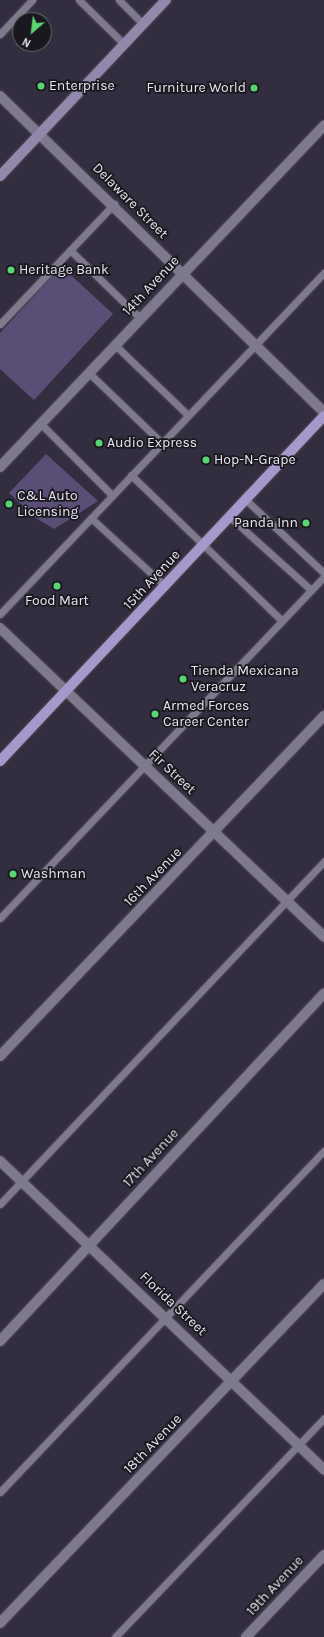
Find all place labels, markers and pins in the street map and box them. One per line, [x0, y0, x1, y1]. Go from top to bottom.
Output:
place label: Enterprise [49, 78, 115, 94]
place label: Furniture World [147, 80, 246, 96]
marker: Enterprise [36, 81, 46, 91]
marker: Furniture World [249, 83, 259, 93]
place label: Heritage Bank [19, 262, 109, 278]
marker: Heritage Bank [6, 265, 16, 275]
place label: Audio Express [107, 435, 197, 451]
marker: Audio Express [94, 438, 104, 448]
place label: Hop-N-Grape [214, 452, 296, 468]
marker: Hop-N-Grape [201, 455, 211, 465]
place label: C&L Auto Licensing [17, 488, 78, 520]
marker: C&L Auto Licensing [4, 499, 14, 509]
place label: Panda Inn [234, 515, 298, 531]
marker: Panda Inn [301, 518, 311, 528]
marker: Food Mart [52, 581, 62, 591]
place label: Food Mart [25, 593, 89, 609]
place label: Tienda Mexicana Veracruz [191, 663, 299, 696]
marker: Tienda Mexicana Veracruz [178, 674, 188, 684]
place label: Armed Forces Career Center [163, 698, 249, 730]
marker: Armed Forces Career Center [150, 709, 160, 719]
place label: Washman [21, 866, 86, 882]
marker: Washman [8, 869, 18, 879]

